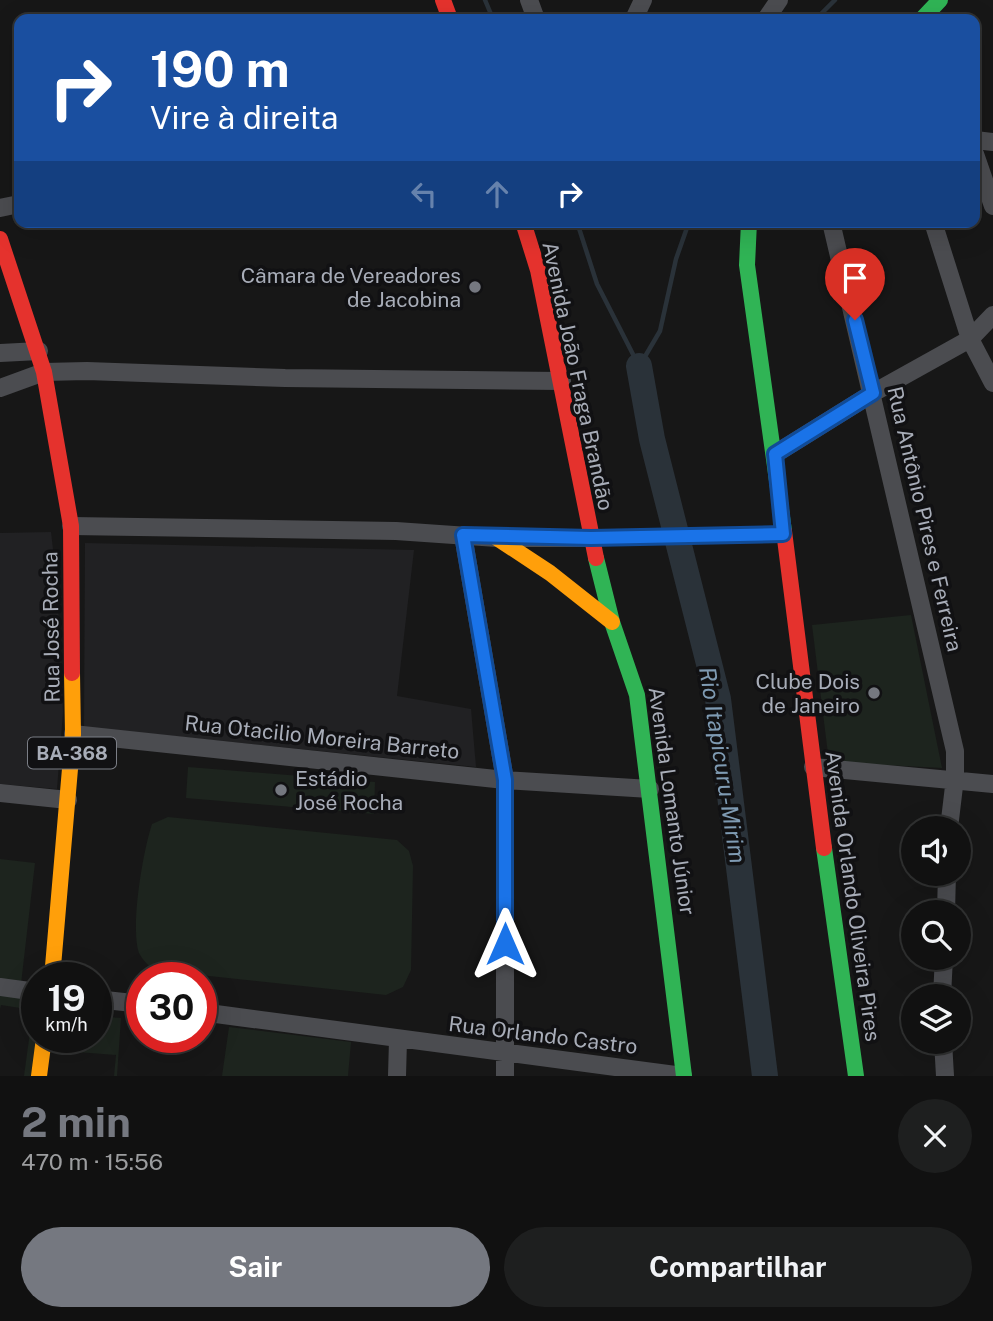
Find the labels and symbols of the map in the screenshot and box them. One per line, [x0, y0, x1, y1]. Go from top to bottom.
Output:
street label: Avenida João Fraga Brandão [537, 239, 619, 513]
pin [825, 248, 885, 320]
place label: Câmara de Vereadores de Jacobina [241, 263, 461, 312]
marker: Câmara de Vereadores de Jacobina [467, 279, 483, 295]
street label: Rua Antônio Pires e Ferreira [882, 384, 968, 654]
street label: Rua José Rocha [37, 551, 65, 703]
water label: Rio Itapicuru-Mirim [694, 665, 752, 865]
place label: Clube Dois de Janeiro [756, 669, 860, 718]
street label: Avenida Lomanto Júnior [644, 685, 700, 917]
marker: Clube Dois de Janeiro [866, 685, 882, 701]
street label: Rua Otacilio Moreira Barreto [183, 710, 461, 764]
road number: BA-368 [28, 738, 116, 768]
street label: Avenida Orlando Oliveira Pires [820, 749, 886, 1043]
place label: Estádio José Rocha [295, 766, 403, 815]
marker: Estádio José Rocha [273, 782, 289, 798]
position arrow [468, 907, 542, 981]
speed limit sign: 30 [126, 962, 217, 1053]
street label: Rua Orlando Castro [447, 1011, 639, 1059]

